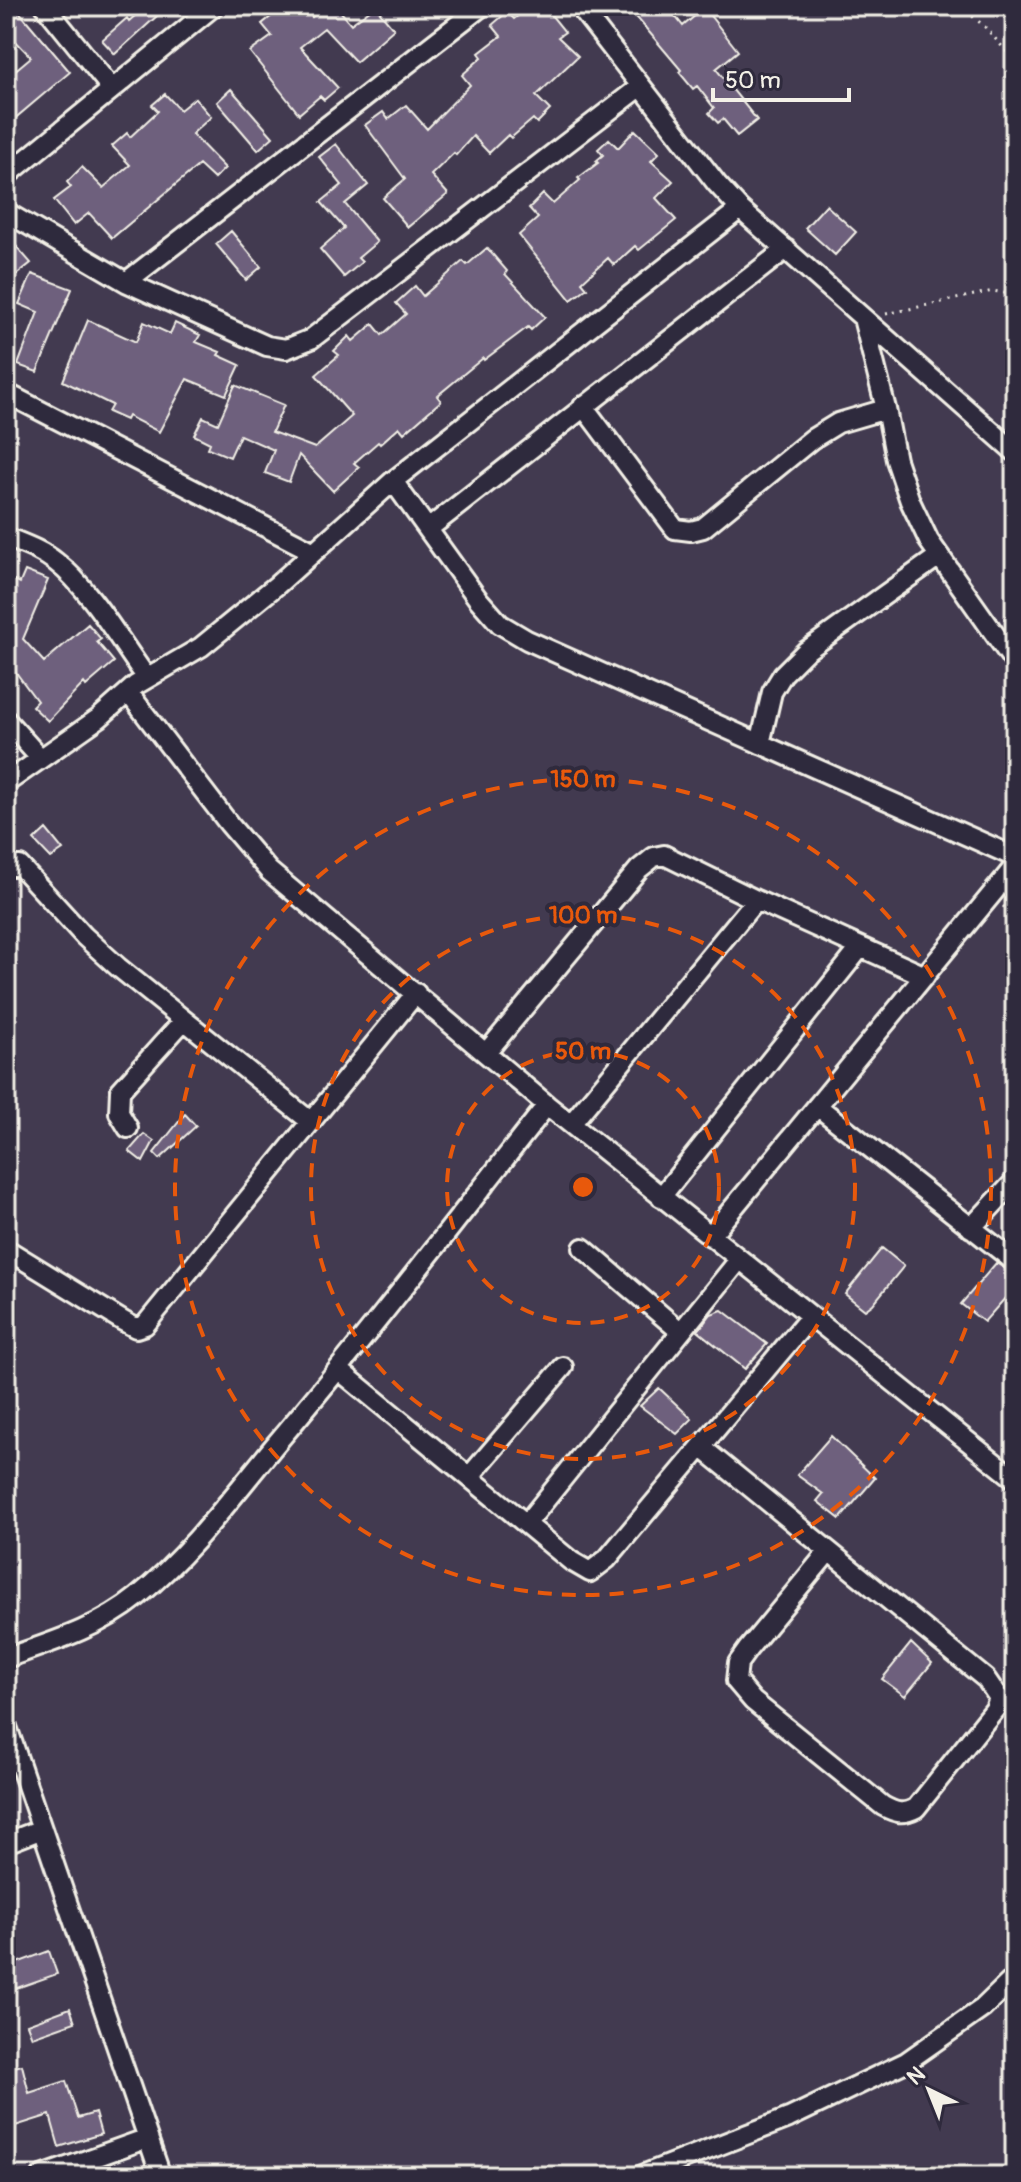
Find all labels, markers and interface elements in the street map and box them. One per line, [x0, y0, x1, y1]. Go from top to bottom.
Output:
scale bar [713, 52, 849, 102]
text: 50 m [725, 66, 781, 95]
text: 150 m [550, 765, 616, 794]
text: 100 m [549, 901, 617, 930]
text: 50 m [555, 1037, 611, 1066]
centre of rings [569, 1173, 597, 1201]
north arrow [889, 2050, 969, 2130]
text: N [901, 2061, 931, 2091]

